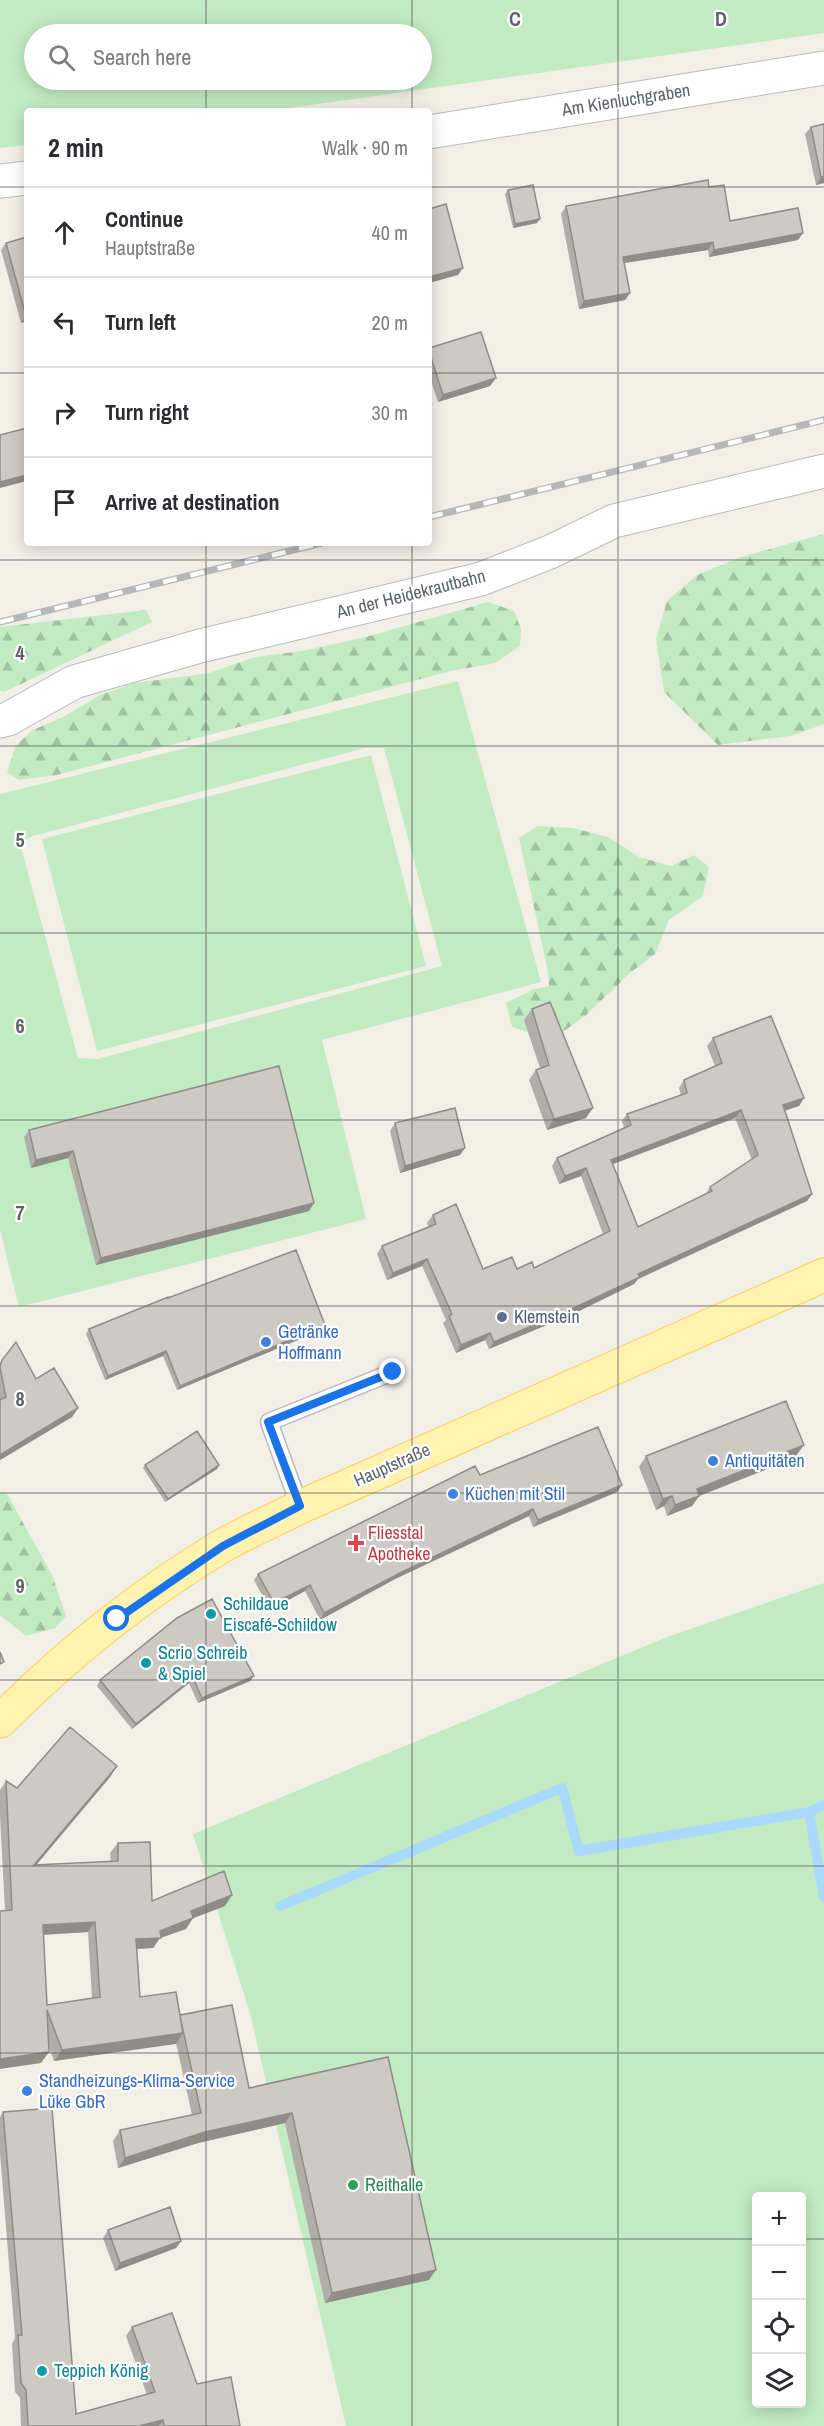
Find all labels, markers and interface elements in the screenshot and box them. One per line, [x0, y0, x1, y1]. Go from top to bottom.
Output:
text: C [509, 5, 521, 32]
text: D [715, 5, 727, 32]
search box [24, 24, 432, 90]
icon: search [45, 41, 78, 74]
text: Search here [93, 42, 191, 72]
street label: Am Kienluchgraben [559, 77, 692, 122]
text: 2 min [48, 130, 104, 165]
text: Walk · 90 m [322, 134, 408, 161]
text: Continue [105, 204, 183, 234]
icon: ahead [48, 216, 81, 249]
text: 40 m [372, 219, 408, 246]
text: Hauptstraße [105, 234, 195, 261]
icon: left [48, 306, 81, 339]
text: Turn left [105, 307, 176, 337]
text: 20 m [372, 309, 408, 336]
icon: right [48, 396, 81, 429]
text: Turn right [105, 397, 189, 427]
text: 30 m [372, 399, 408, 426]
icon: arrive [48, 486, 81, 519]
text: Arrive at destination [105, 487, 279, 517]
street label: An der Heidekrautbahn [333, 563, 488, 624]
text: 4 [15, 639, 25, 666]
text: 5 [15, 826, 25, 853]
text: 6 [15, 1012, 25, 1039]
text: 7 [15, 1199, 25, 1226]
place label: Klemstein [514, 1304, 580, 1329]
marker: Klemstein [495, 1310, 509, 1324]
place label: Getränke Hoffmann [278, 1319, 342, 1365]
marker: Getränke Hoffmann [259, 1335, 273, 1349]
route end [379, 1358, 405, 1384]
text: 8 [15, 1385, 25, 1412]
street label: Hauptstraße [350, 1437, 434, 1492]
place label: Antiquitäten [724, 1448, 805, 1473]
marker: Antiquitäten [706, 1454, 720, 1468]
place label: Küchen mit Stil [465, 1481, 565, 1506]
marker: Küchen mit Stil [446, 1487, 460, 1501]
place label: Fliesstal Apotheke [367, 1520, 430, 1566]
marker: Fliesstal Apotheke [349, 1536, 363, 1550]
text: 9 [15, 1572, 25, 1599]
place label: Schildaue Eiscafé-Schildow [223, 1591, 337, 1637]
route start [103, 1605, 129, 1631]
marker: Schildaue Eiscafé-Schildow [204, 1607, 218, 1621]
place label: Scrio Schreib & Spiel [158, 1640, 247, 1686]
marker: Scrio Schreib & Spiel [139, 1656, 153, 1670]
place label: Standheizungs-Klima-Service Lüke GbR [39, 2068, 235, 2114]
marker: Standheizungs-Klima-Service Lüke GbR [20, 2084, 34, 2098]
place label: Reithalle [365, 2172, 423, 2197]
marker: Reithalle [346, 2178, 360, 2192]
map controls [752, 2192, 806, 2408]
button: + [752, 2192, 806, 2246]
button: − [752, 2246, 806, 2300]
button: locate [752, 2300, 806, 2354]
button: layers [752, 2354, 806, 2408]
place label: Teppich König [54, 2358, 149, 2383]
marker: Teppich König [35, 2364, 49, 2378]

